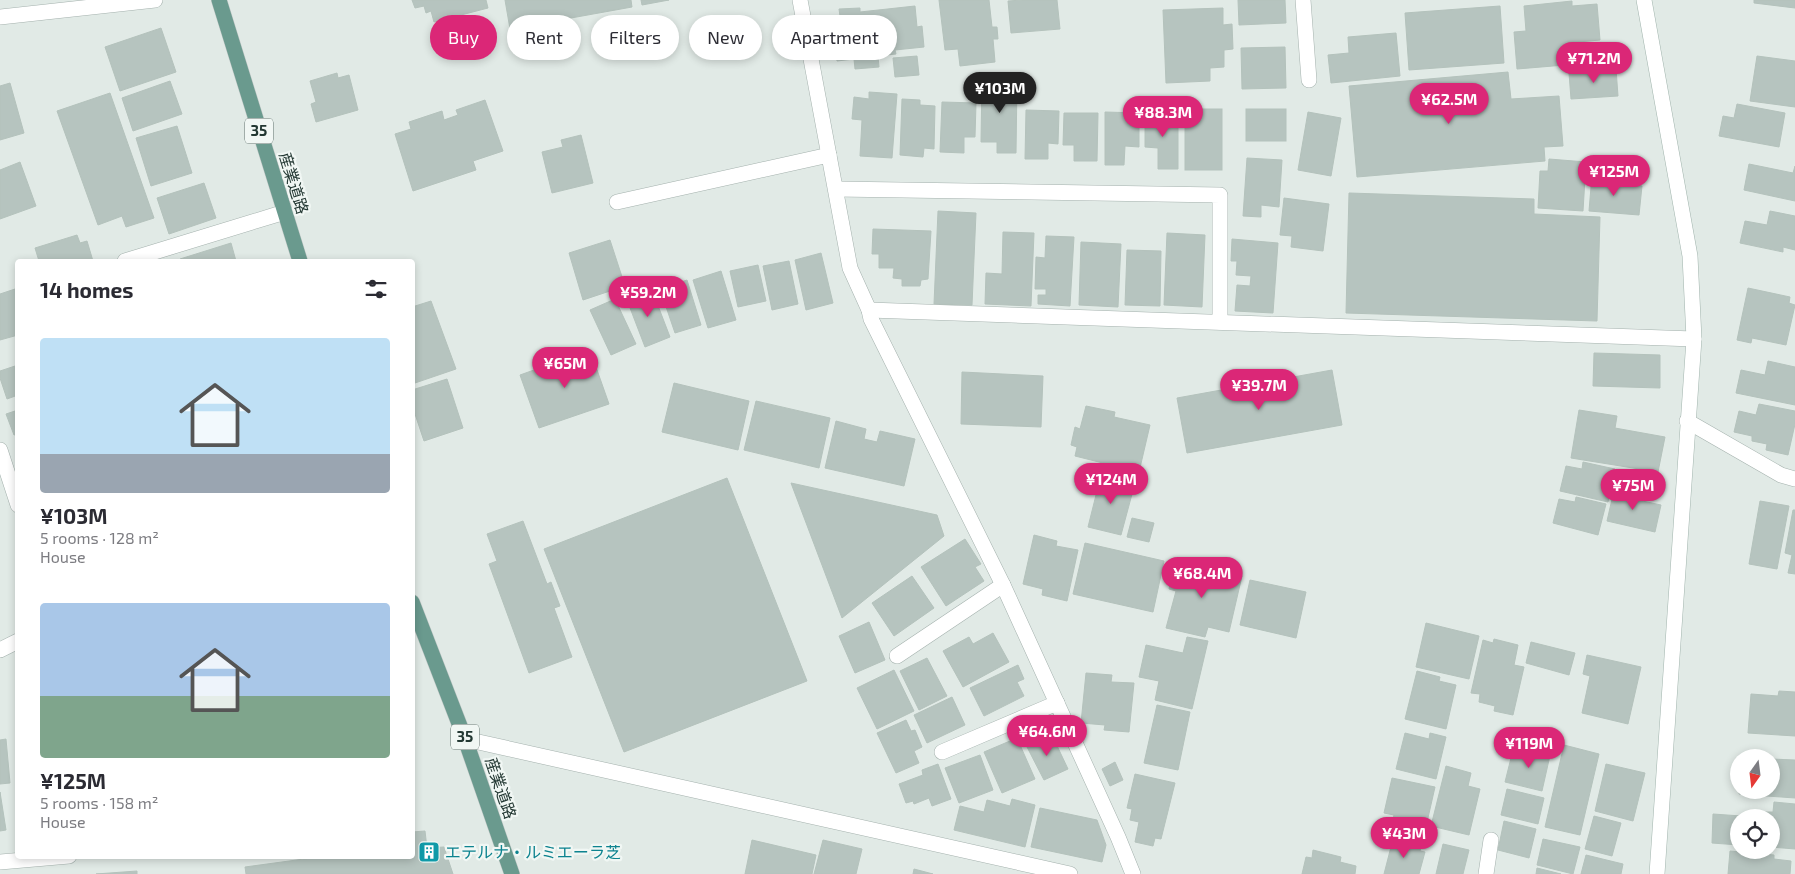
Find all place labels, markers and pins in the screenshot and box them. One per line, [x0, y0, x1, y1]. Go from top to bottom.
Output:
pin: ¥71.2M [1553, 42, 1635, 84]
pin: ¥103M [965, 72, 1035, 114]
pin: ¥62.5M [1408, 82, 1490, 125]
pin: ¥88.3M [1122, 96, 1204, 138]
pin: ¥125M [1579, 154, 1649, 197]
pin: ¥59.2M [607, 276, 689, 318]
pin: ¥65M [535, 346, 595, 389]
pin: ¥39.7M [1218, 368, 1300, 411]
pin: ¥124M [1076, 462, 1146, 505]
pin: ¥75M [1603, 468, 1663, 511]
pin: ¥68.4M [1161, 556, 1243, 599]
pin: ¥64.6M [1006, 714, 1088, 757]
pin: ¥119M [1494, 726, 1564, 769]
pin: ¥43M [1374, 816, 1434, 859]
building icon: エテルナ・ルミエーラ芝 [417, 840, 441, 864]
place label: エテルナ・ルミエーラ芝 [445, 842, 621, 861]

